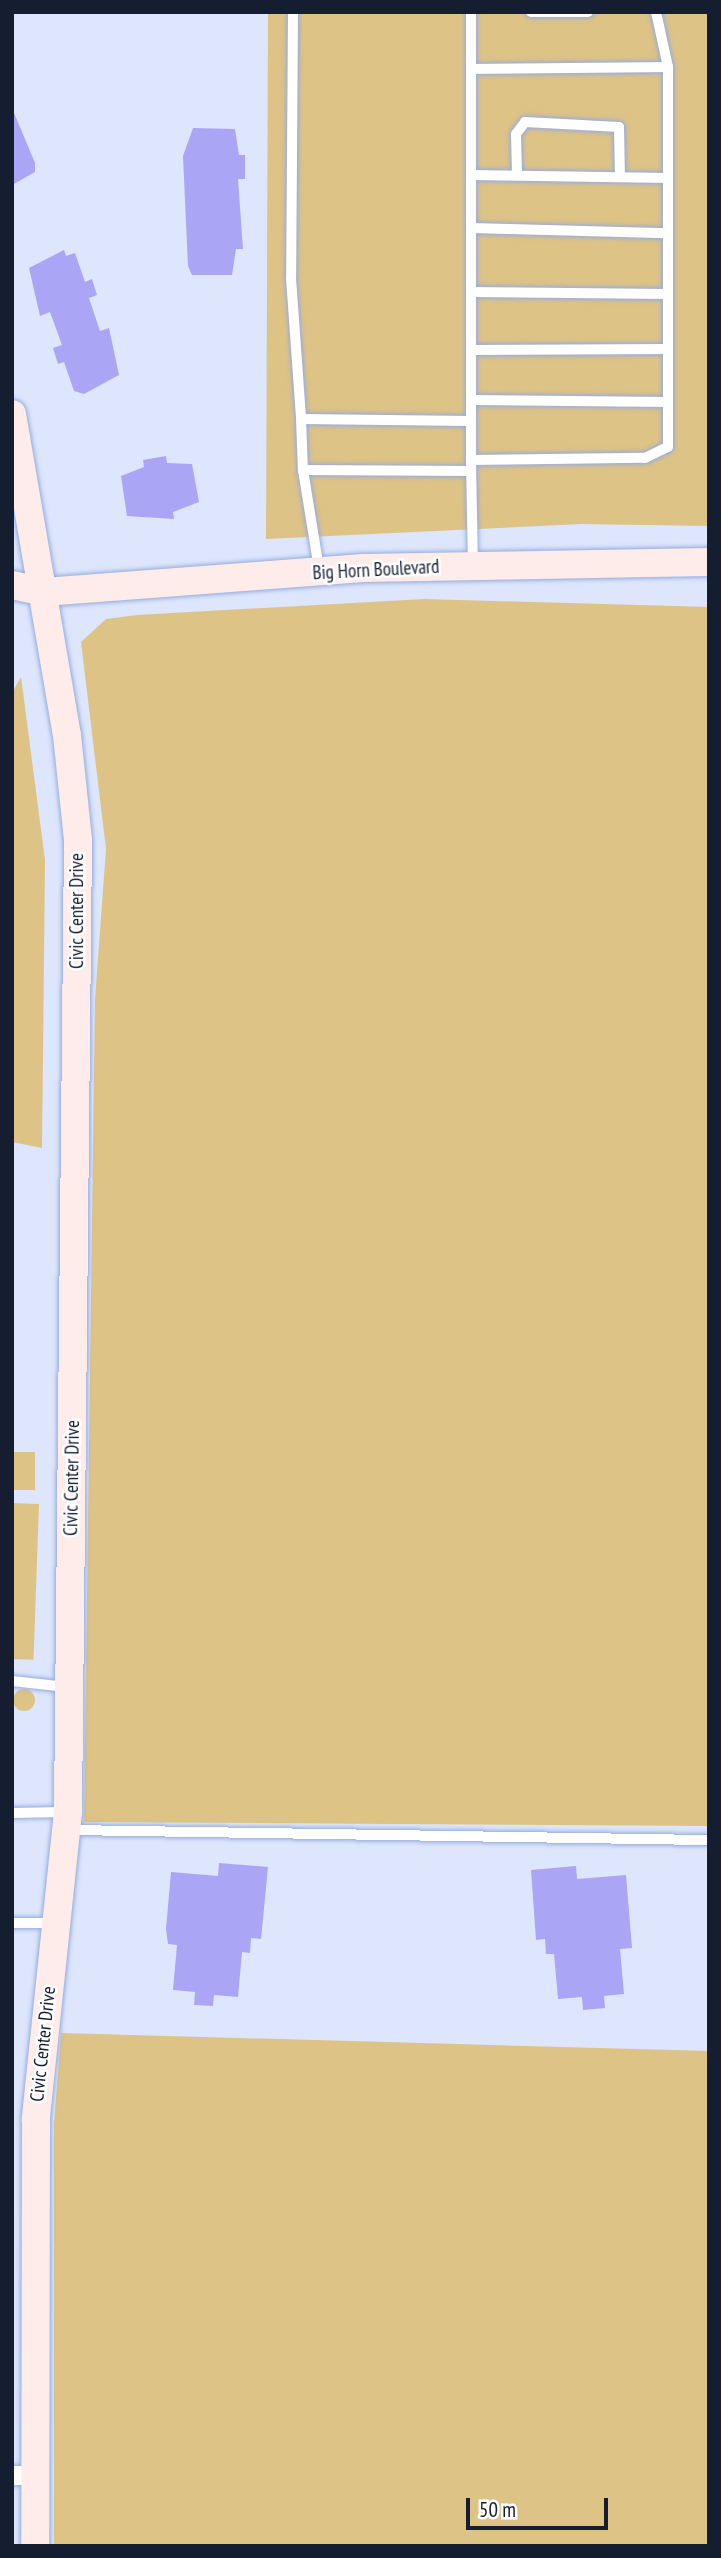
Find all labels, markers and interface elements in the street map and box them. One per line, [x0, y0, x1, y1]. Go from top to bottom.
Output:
street label: Big Horn Boulevard [312, 555, 440, 585]
street label: Civic Center Drive [66, 853, 88, 969]
street label: Civic Center Drive [60, 1420, 84, 1536]
street label: Civic Center Drive [26, 1985, 60, 2103]
scale bar [469, 2484, 611, 2528]
text: 50 m [479, 2496, 516, 2523]

